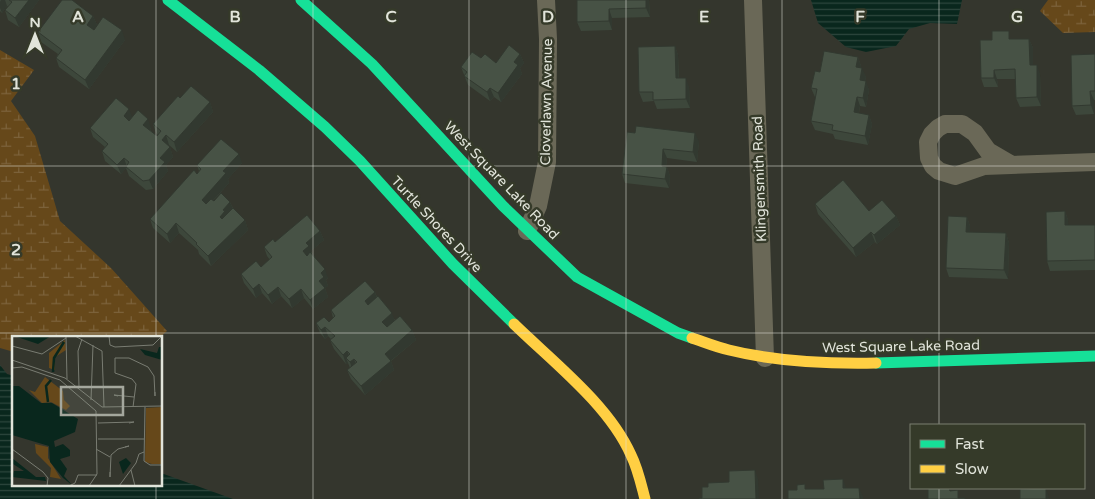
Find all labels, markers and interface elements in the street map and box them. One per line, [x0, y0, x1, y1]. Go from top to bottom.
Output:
text: A [72, 7, 84, 27]
text: B [229, 7, 241, 27]
text: C [385, 7, 397, 27]
text: D [542, 7, 554, 27]
text: E [699, 7, 709, 27]
text: F [855, 7, 865, 27]
text: G [1011, 7, 1023, 27]
north arrow [10, 10, 60, 60]
text: N [29, 14, 41, 31]
street label: Cloverlawn Avenue [537, 38, 556, 166]
text: 1 [11, 74, 21, 94]
street label: Klingensmith Road [749, 116, 770, 242]
street label: West Square Lake Road [441, 118, 563, 243]
street label: Turtle Shores Drive [388, 173, 486, 276]
text: 2 [11, 240, 21, 260]
inset map [12, 336, 162, 486]
street label: West Square Lake Road [822, 337, 980, 356]
legend [910, 424, 1085, 489]
text: Fast [955, 435, 985, 453]
text: Slow [955, 460, 989, 478]

